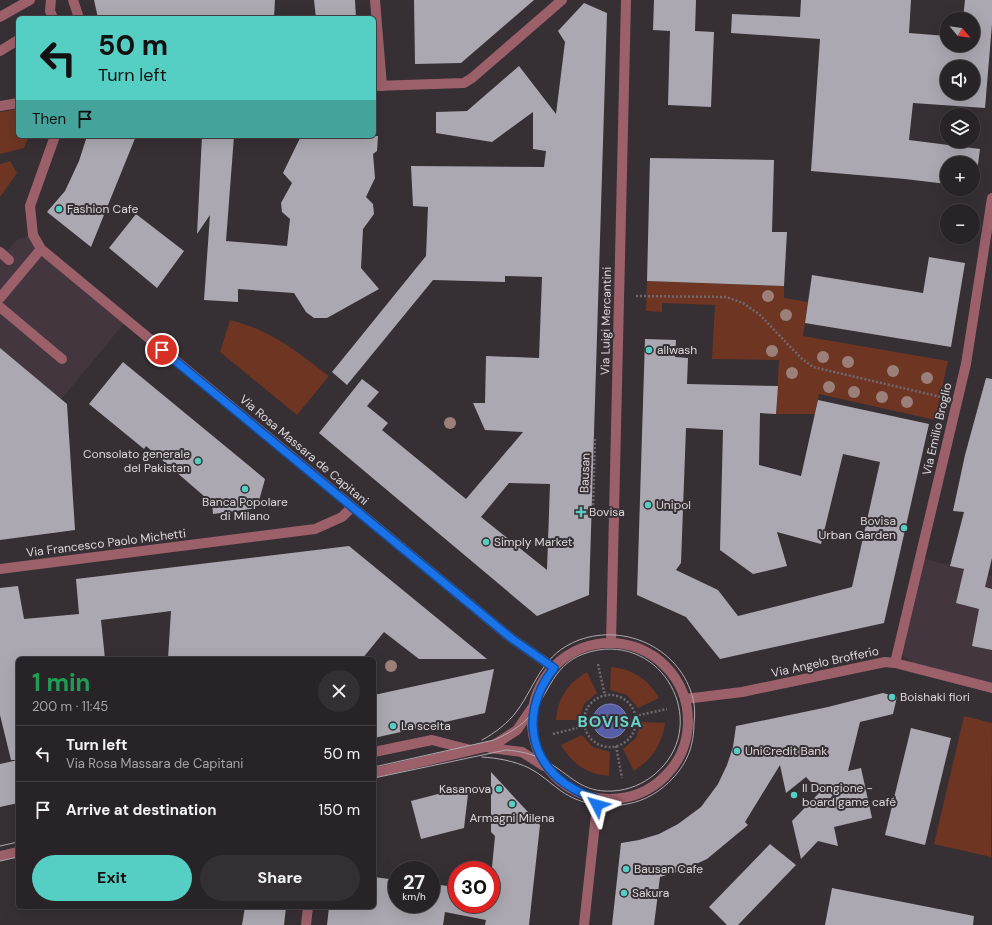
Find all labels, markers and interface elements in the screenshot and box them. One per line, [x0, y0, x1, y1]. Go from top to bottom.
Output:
north arrow [940, 12, 980, 52]
map controls [940, 12, 980, 244]
text: 50 m [98, 27, 168, 64]
icon: left [32, 32, 84, 84]
button: sound [940, 60, 980, 100]
text: Turn left [98, 63, 167, 87]
icon: arrive [74, 108, 96, 130]
button: layers [940, 108, 980, 148]
text: Then [32, 109, 66, 129]
button: + [940, 156, 980, 196]
place label: Fashion Cafe [67, 201, 139, 217]
marker: Fashion Cafe [54, 204, 64, 214]
button: − [940, 204, 980, 244]
street label: Via Luigi Mercantini [597, 267, 615, 375]
pin [145, 333, 179, 367]
icon: arrive [151, 339, 173, 361]
place label: allwash [657, 342, 697, 358]
marker: allwash [644, 345, 654, 355]
street label: Via Emilio Broglio [919, 381, 955, 477]
street label: Via Rosa Massara de Capitani [236, 391, 372, 509]
place label: Consolato generale del Pakistan [83, 446, 190, 476]
street label: Bausan [576, 453, 594, 493]
marker: Consolato generale del Pakistan [193, 456, 203, 466]
marker: Banca Popolare di Milano [240, 484, 250, 494]
place label: Banca Popolare di Milano [202, 494, 288, 524]
place label: Unipol [656, 497, 691, 513]
marker: Unipol [643, 500, 653, 510]
place label: Bovisa [589, 504, 625, 520]
marker: Bovisa [576, 507, 586, 517]
place label: Bovisa Urban Garden [819, 513, 896, 543]
marker: Bovisa Urban Garden [899, 523, 909, 533]
street label: Via Francesco Paolo Michetti [25, 525, 187, 561]
place label: Simply Market [494, 534, 573, 550]
marker: Simply Market [481, 537, 491, 547]
street label: Via Angelo Brofferio [770, 643, 880, 681]
text: 1 min [32, 667, 90, 698]
button: close [318, 670, 360, 712]
place label: Boishaki fiori [900, 689, 970, 705]
marker: Boishaki fiori [887, 692, 897, 702]
text: 200 m · 11:45 [32, 698, 108, 715]
district label: BOVISA [577, 711, 643, 732]
place label: La scelta [401, 718, 451, 734]
marker: La scelta [388, 721, 398, 731]
text: Turn left [66, 735, 127, 755]
icon: left [32, 743, 54, 765]
place label: UniCredit Bank [745, 743, 827, 759]
text: 50 m [323, 744, 360, 764]
marker: UniCredit Bank [732, 746, 742, 756]
text: Via Rosa Massara de Capitani [66, 755, 243, 772]
place label: Il Dongione - board game café [802, 780, 896, 810]
place label: Kasanova [439, 781, 491, 797]
marker: Kasanova [494, 784, 504, 794]
position arrow [576, 784, 618, 826]
marker: Il Dongione - board game café [789, 790, 799, 800]
icon: arrive [32, 799, 54, 821]
marker: Armagni Milena [507, 799, 517, 809]
text: Arrive at destination [66, 800, 217, 820]
text: 150 m [319, 800, 360, 820]
place label: Armagni Milena [469, 810, 555, 826]
button: Exit [32, 855, 192, 901]
button: Share [200, 855, 360, 901]
speed limit sign: 30 [448, 861, 500, 913]
place label: Bausan Cafe [634, 861, 703, 877]
marker: Bausan Cafe [621, 864, 631, 874]
text: 27 [403, 869, 425, 895]
place label: Sakura [632, 885, 669, 901]
marker: Sakura [619, 888, 629, 898]
text: km/h [402, 890, 426, 903]

